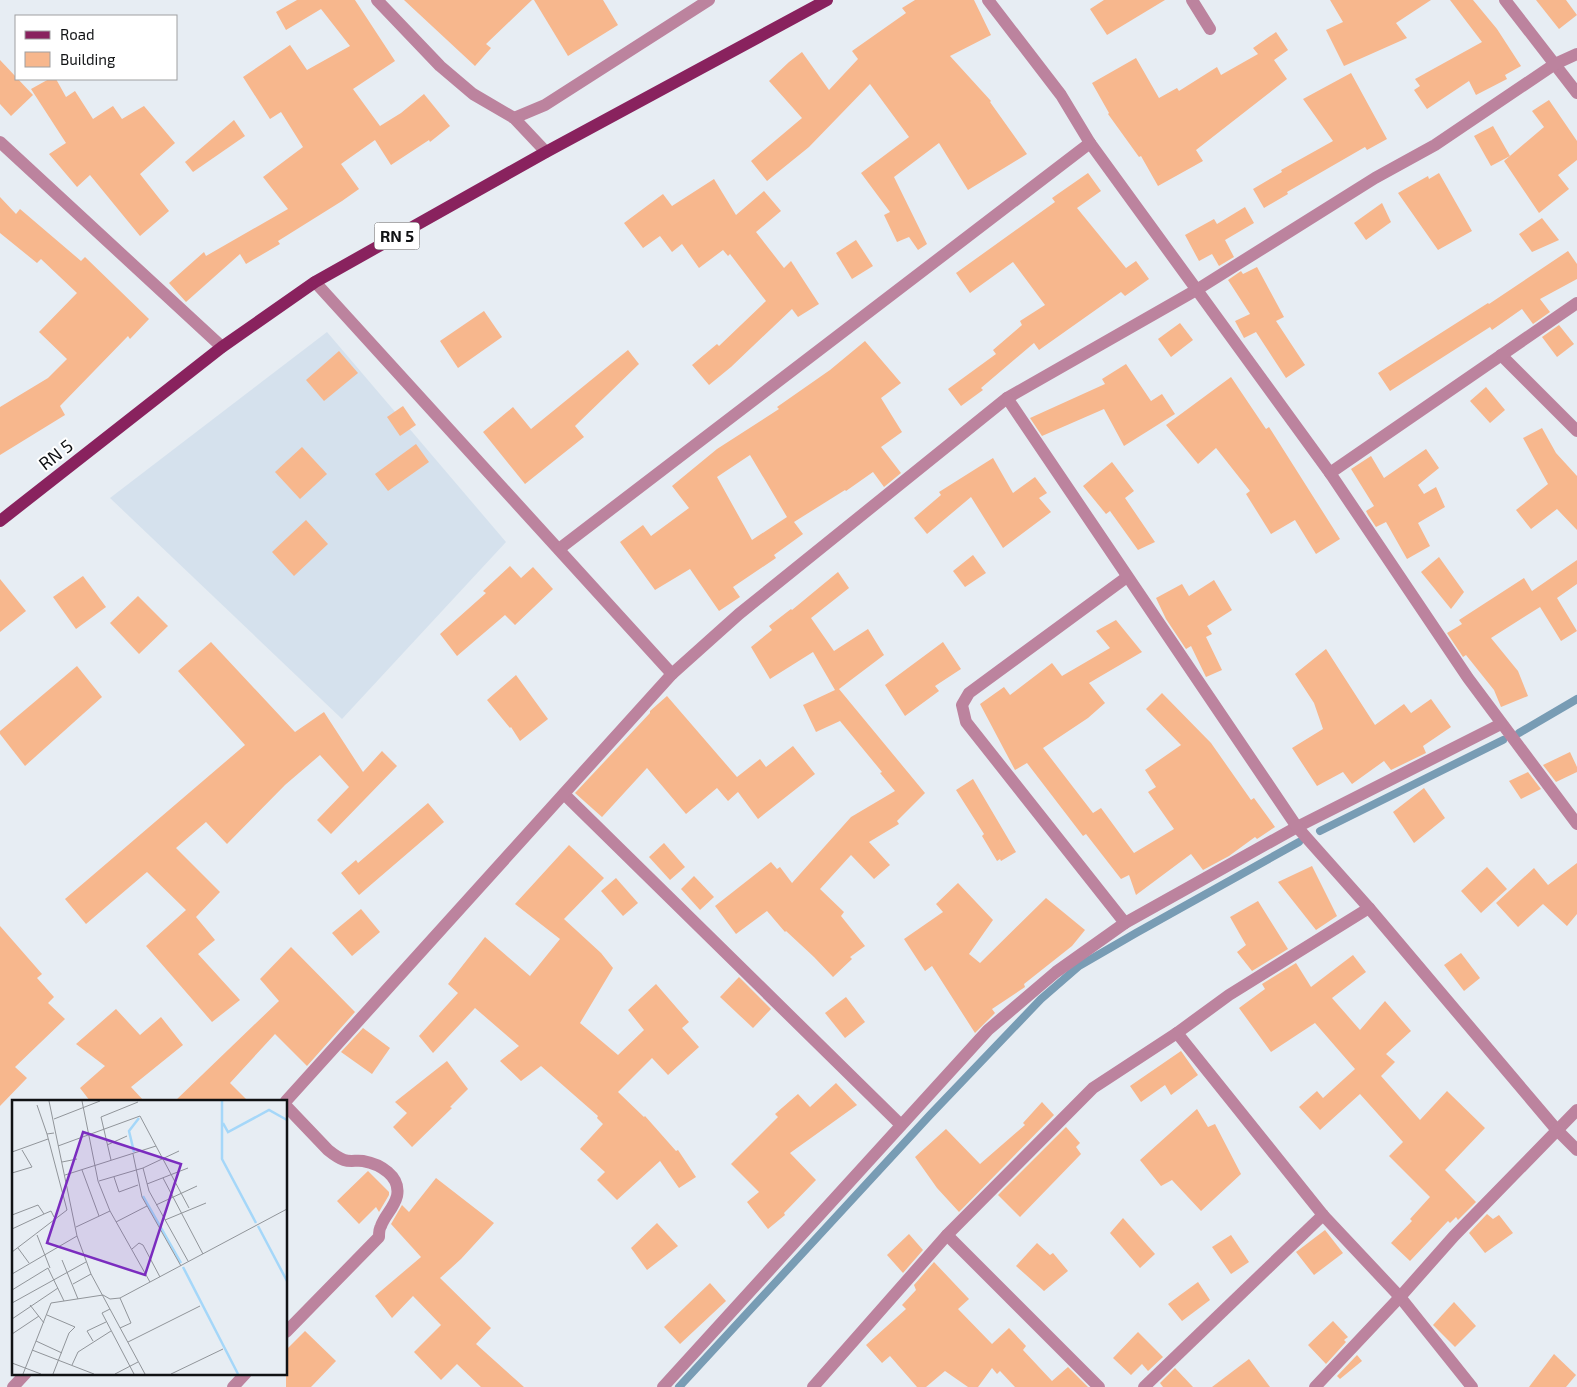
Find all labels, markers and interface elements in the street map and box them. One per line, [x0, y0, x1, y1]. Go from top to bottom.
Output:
legend [15, 15, 178, 80]
text: Road [60, 25, 95, 43]
text: Building [60, 50, 116, 68]
road number: RN 5 [374, 222, 420, 250]
street label: RN 5 [34, 434, 77, 474]
inset map [12, 1100, 288, 1374]

